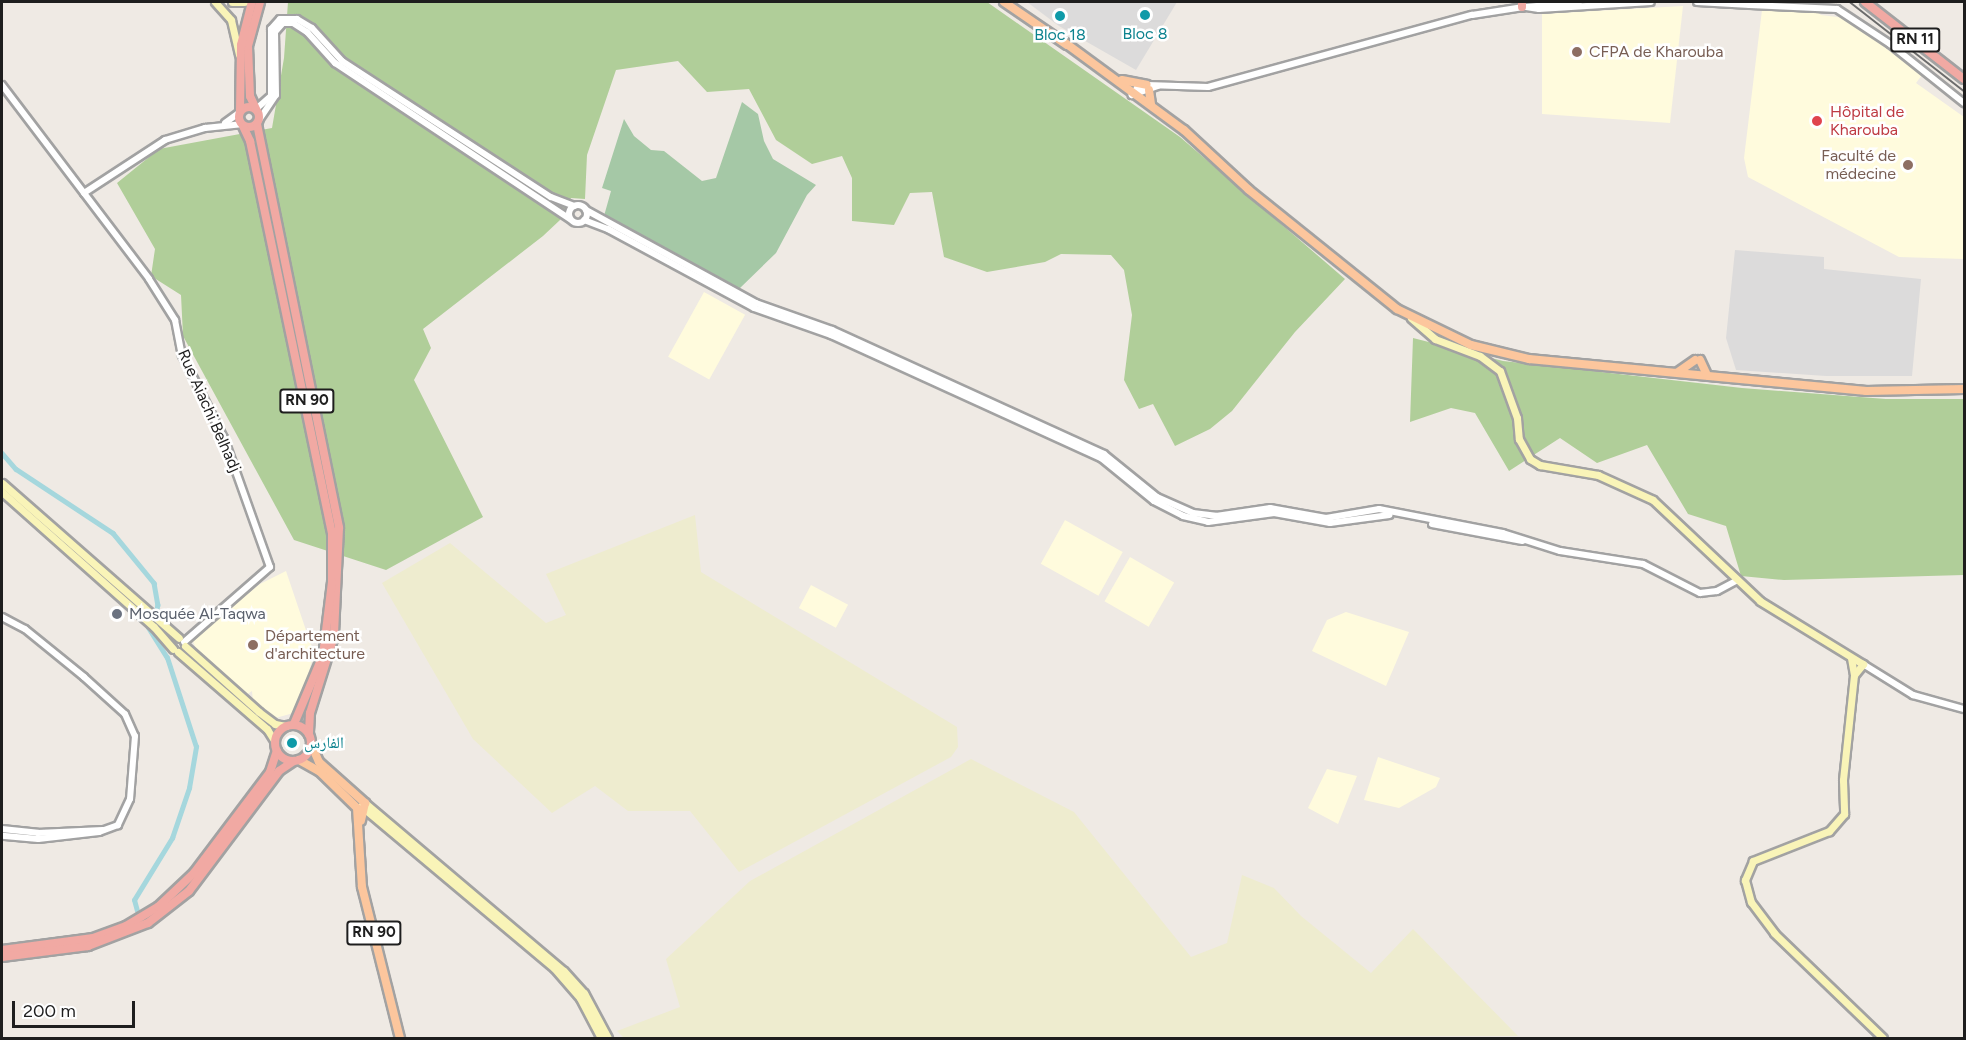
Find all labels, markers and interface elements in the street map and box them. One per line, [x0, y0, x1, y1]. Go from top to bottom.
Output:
marker: Bloc 8 [1138, 8, 1152, 22]
marker: Bloc 18 [1053, 9, 1067, 23]
place label: Bloc 8 [1122, 24, 1168, 44]
place label: Bloc 18 [1034, 25, 1086, 45]
road number: RN 11 [1890, 28, 1940, 52]
place label: CFPA de Kharouba [1589, 42, 1723, 62]
marker: CFPA de Kharouba [1570, 45, 1584, 59]
place label: Hôpital de Kharouba [1830, 102, 1904, 140]
marker: Hôpital de Kharouba [1808, 112, 1826, 130]
place label: Faculté de médecine [1821, 146, 1896, 184]
marker: Faculté de médecine [1901, 158, 1915, 172]
street label: Rue Aiachi Belhadj [173, 347, 245, 475]
road number: RN 90 [278, 389, 336, 413]
place label: Mosquée Al-Taqwa [129, 604, 266, 624]
marker: Mosquée Al-Taqwa [110, 607, 124, 621]
place label: Département d'architecture [265, 626, 365, 664]
marker: Département d'architecture [246, 638, 260, 652]
place label: الفارس [304, 733, 344, 753]
marker: الفارس [285, 736, 299, 750]
road number: RN 90 [346, 921, 403, 945]
scale bar [15, 989, 138, 1027]
text: 200 m [23, 1000, 76, 1022]

